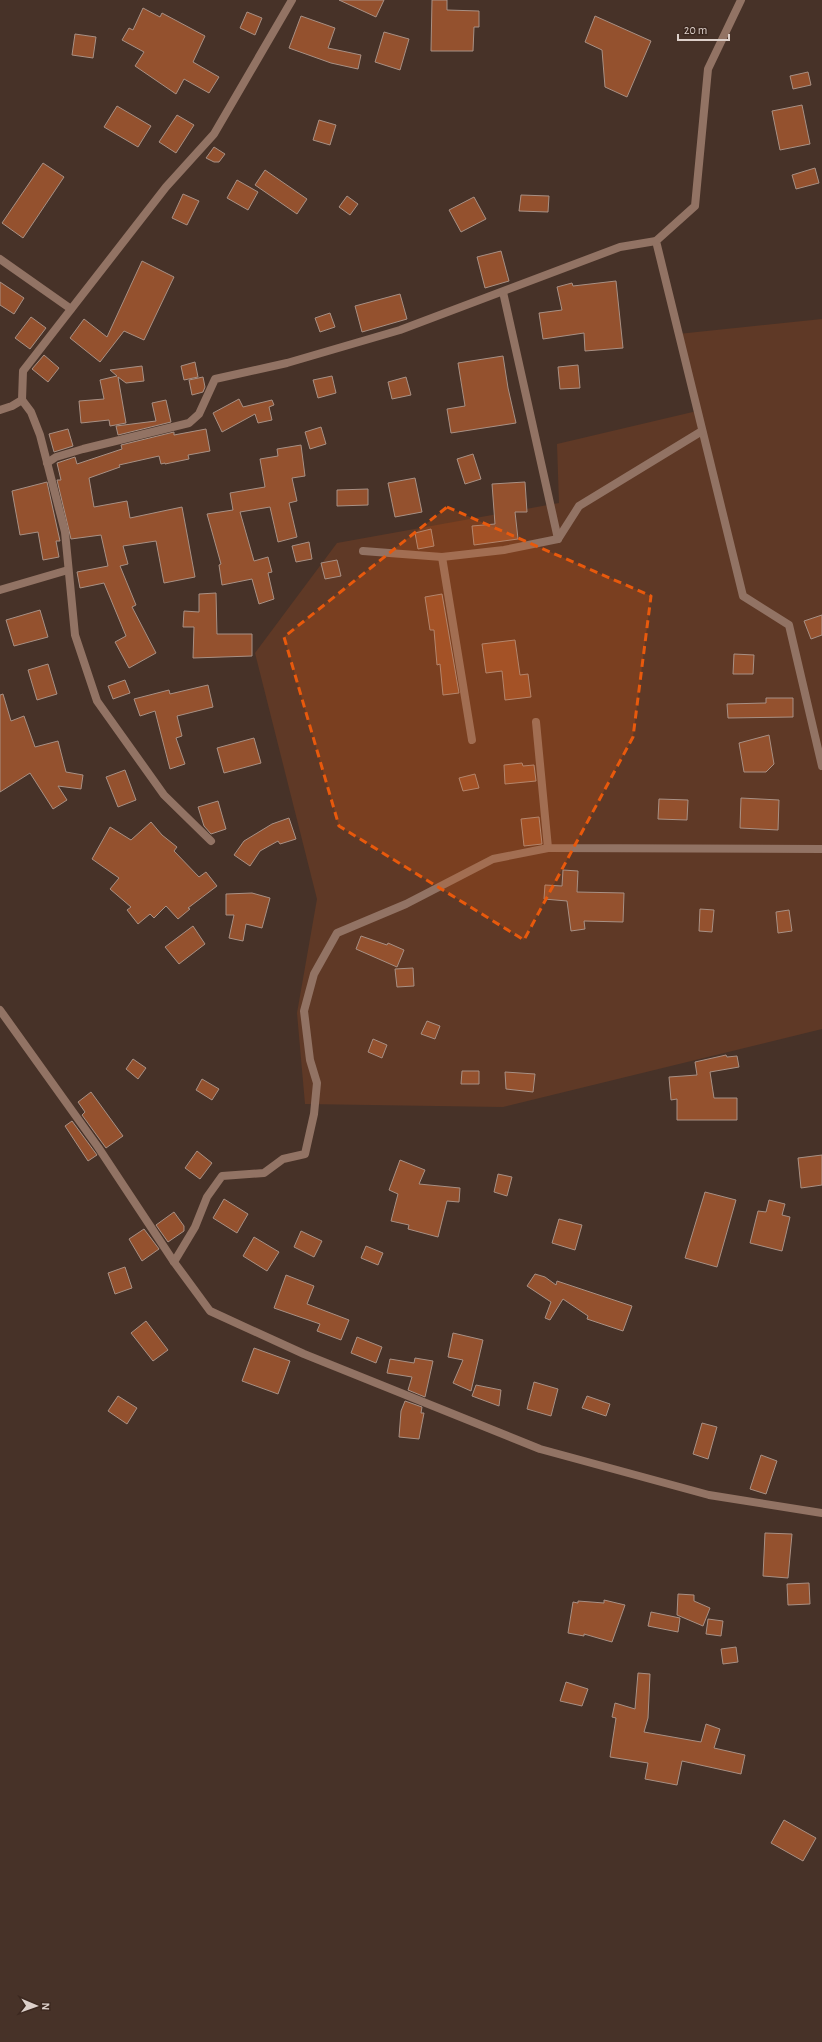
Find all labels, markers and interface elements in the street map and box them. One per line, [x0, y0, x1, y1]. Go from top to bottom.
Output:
scale bar [678, 16, 729, 42]
text: 20 m [684, 24, 707, 36]
north arrow [16, 1986, 56, 2026]
text: N [40, 2002, 51, 2010]

